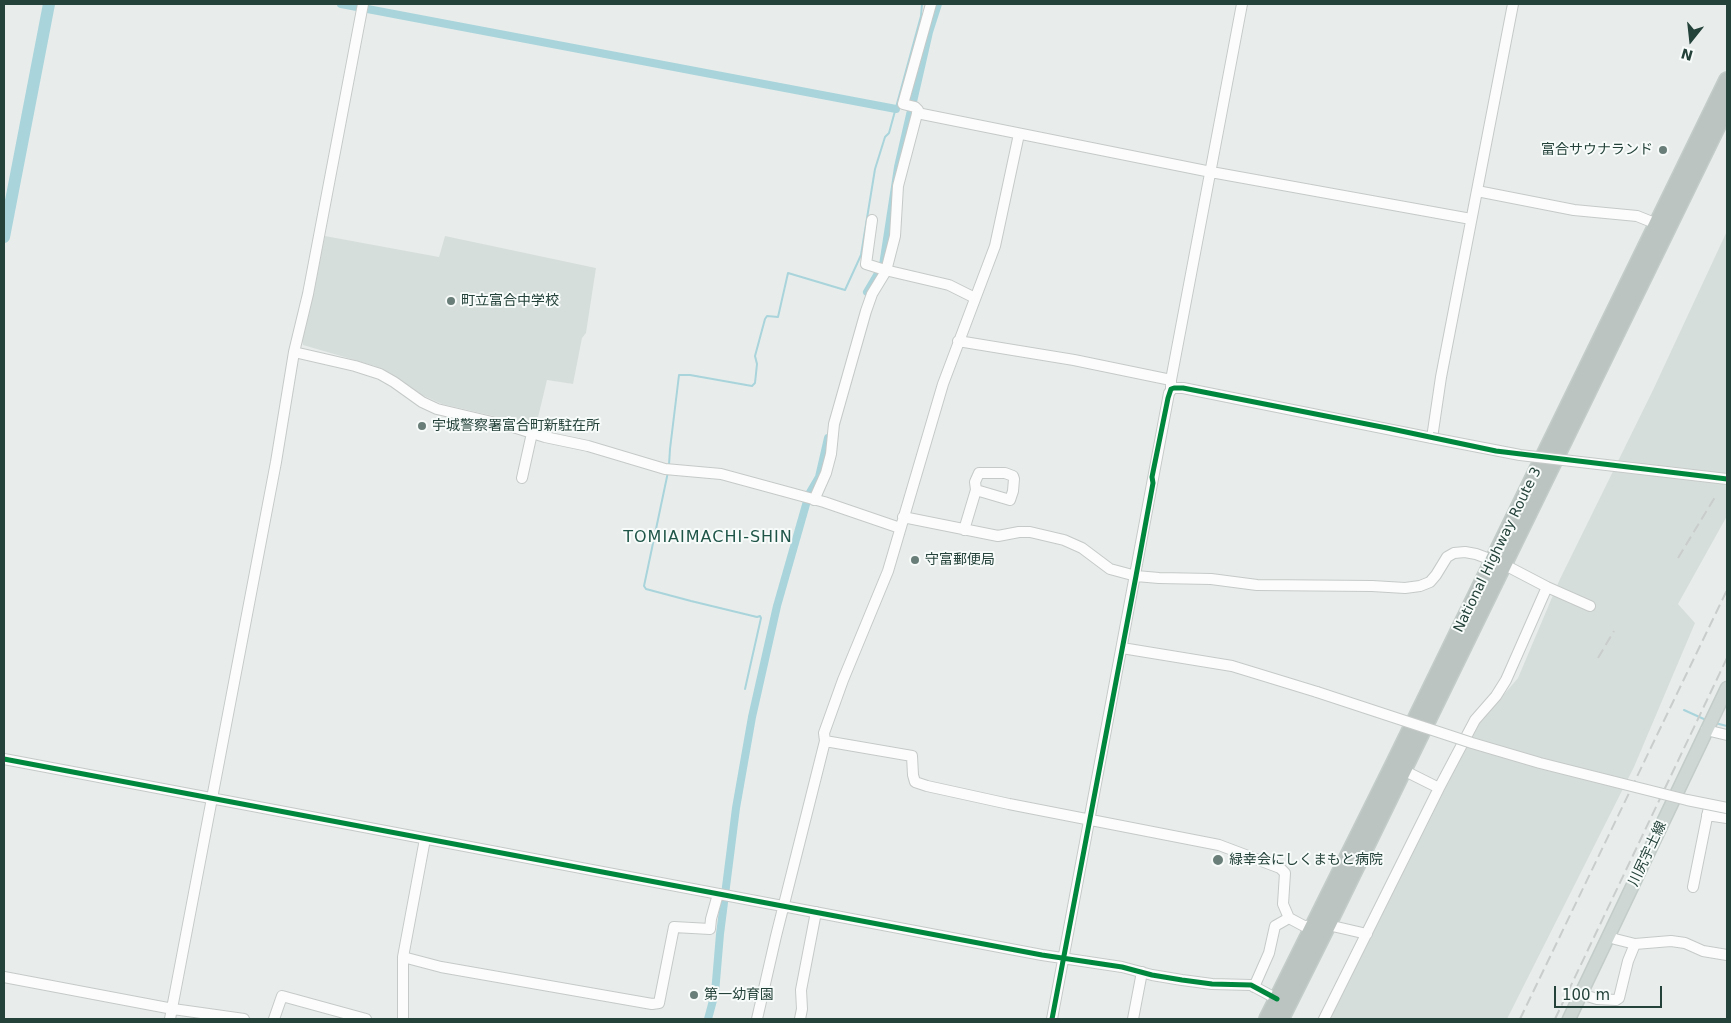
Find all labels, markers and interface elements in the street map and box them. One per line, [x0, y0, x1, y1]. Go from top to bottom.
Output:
north arrow [1666, 15, 1716, 65]
text: N [1679, 45, 1695, 64]
place label: 富合サウナランド [1541, 142, 1653, 158]
marker: 富合サウナランド [1657, 144, 1669, 156]
place label: 町立富合中学校 [461, 293, 559, 309]
marker: 町立富合中学校 [445, 295, 457, 307]
place label: 宇城警察署富合町新駐在所 [432, 418, 600, 434]
marker: 宇城警察署富合町新駐在所 [416, 420, 428, 432]
street label: National Highway Route 3 [1451, 465, 1545, 635]
district label: TOMIAIMACHI-SHIN [621, 528, 795, 548]
place label: 守富郵便局 [925, 552, 995, 568]
marker: 守富郵便局 [909, 554, 921, 566]
street label: 川尻宇土線 [1626, 819, 1670, 889]
place label: 緑幸会にしくまもと病院 [1229, 852, 1383, 868]
marker: 緑幸会にしくまもと病院 [1211, 853, 1225, 867]
scale bar [1556, 976, 1664, 1008]
text: 100 m [1562, 986, 1610, 1004]
place label: 第一幼育園 [704, 987, 774, 1003]
marker: 第一幼育園 [688, 989, 700, 1001]

